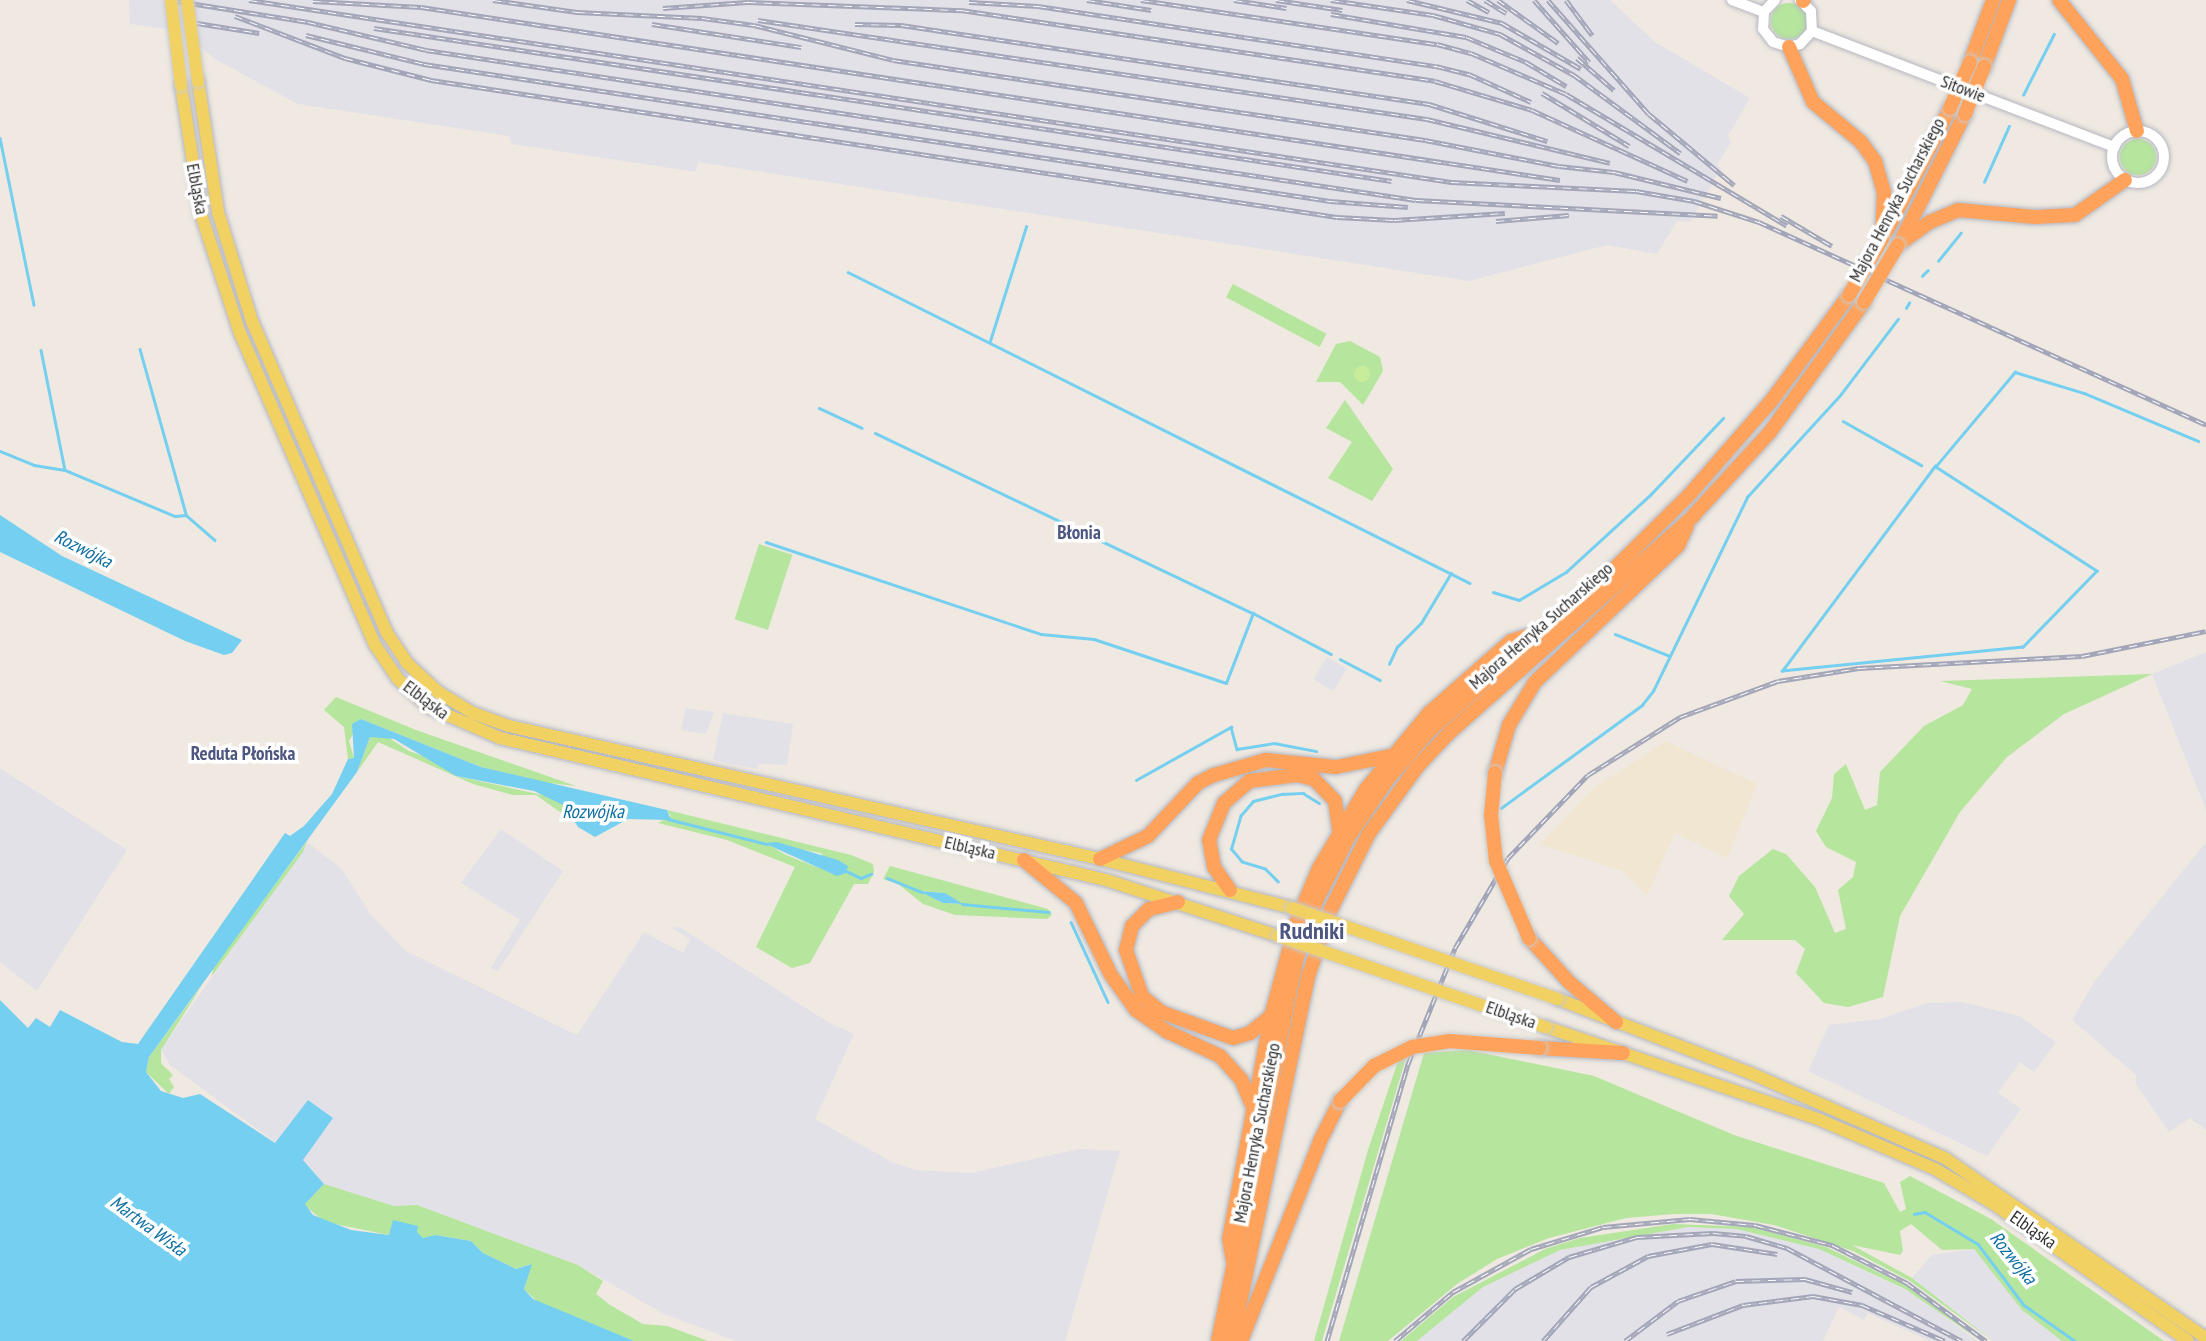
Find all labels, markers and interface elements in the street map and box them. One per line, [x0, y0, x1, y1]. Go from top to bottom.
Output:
street label: Sitowie [1938, 71, 1988, 107]
street label: Majora Henryka Sucharskiego [1845, 114, 1949, 286]
street label: Elbląska [181, 162, 213, 216]
district label: Błonia [1057, 522, 1101, 544]
water label: Rozwójka [50, 525, 116, 573]
street label: Majora Henryka Sucharskiego [1465, 558, 1617, 694]
street label: Elbląska [399, 676, 453, 724]
district label: Reduta Płońska [191, 743, 295, 765]
water label: Rozwójka [562, 801, 624, 823]
street label: Elbląska [943, 832, 997, 864]
district label: Rudniki [1280, 917, 1344, 945]
street label: Elbląska [1483, 996, 1539, 1034]
street label: Majora Henryka Sucharskiego [1229, 1041, 1285, 1225]
water label: Martwa Wisła [105, 1191, 191, 1261]
street label: Elbląska [2006, 1206, 2060, 1254]
water label: Rozwójka [1985, 1227, 2041, 1289]

